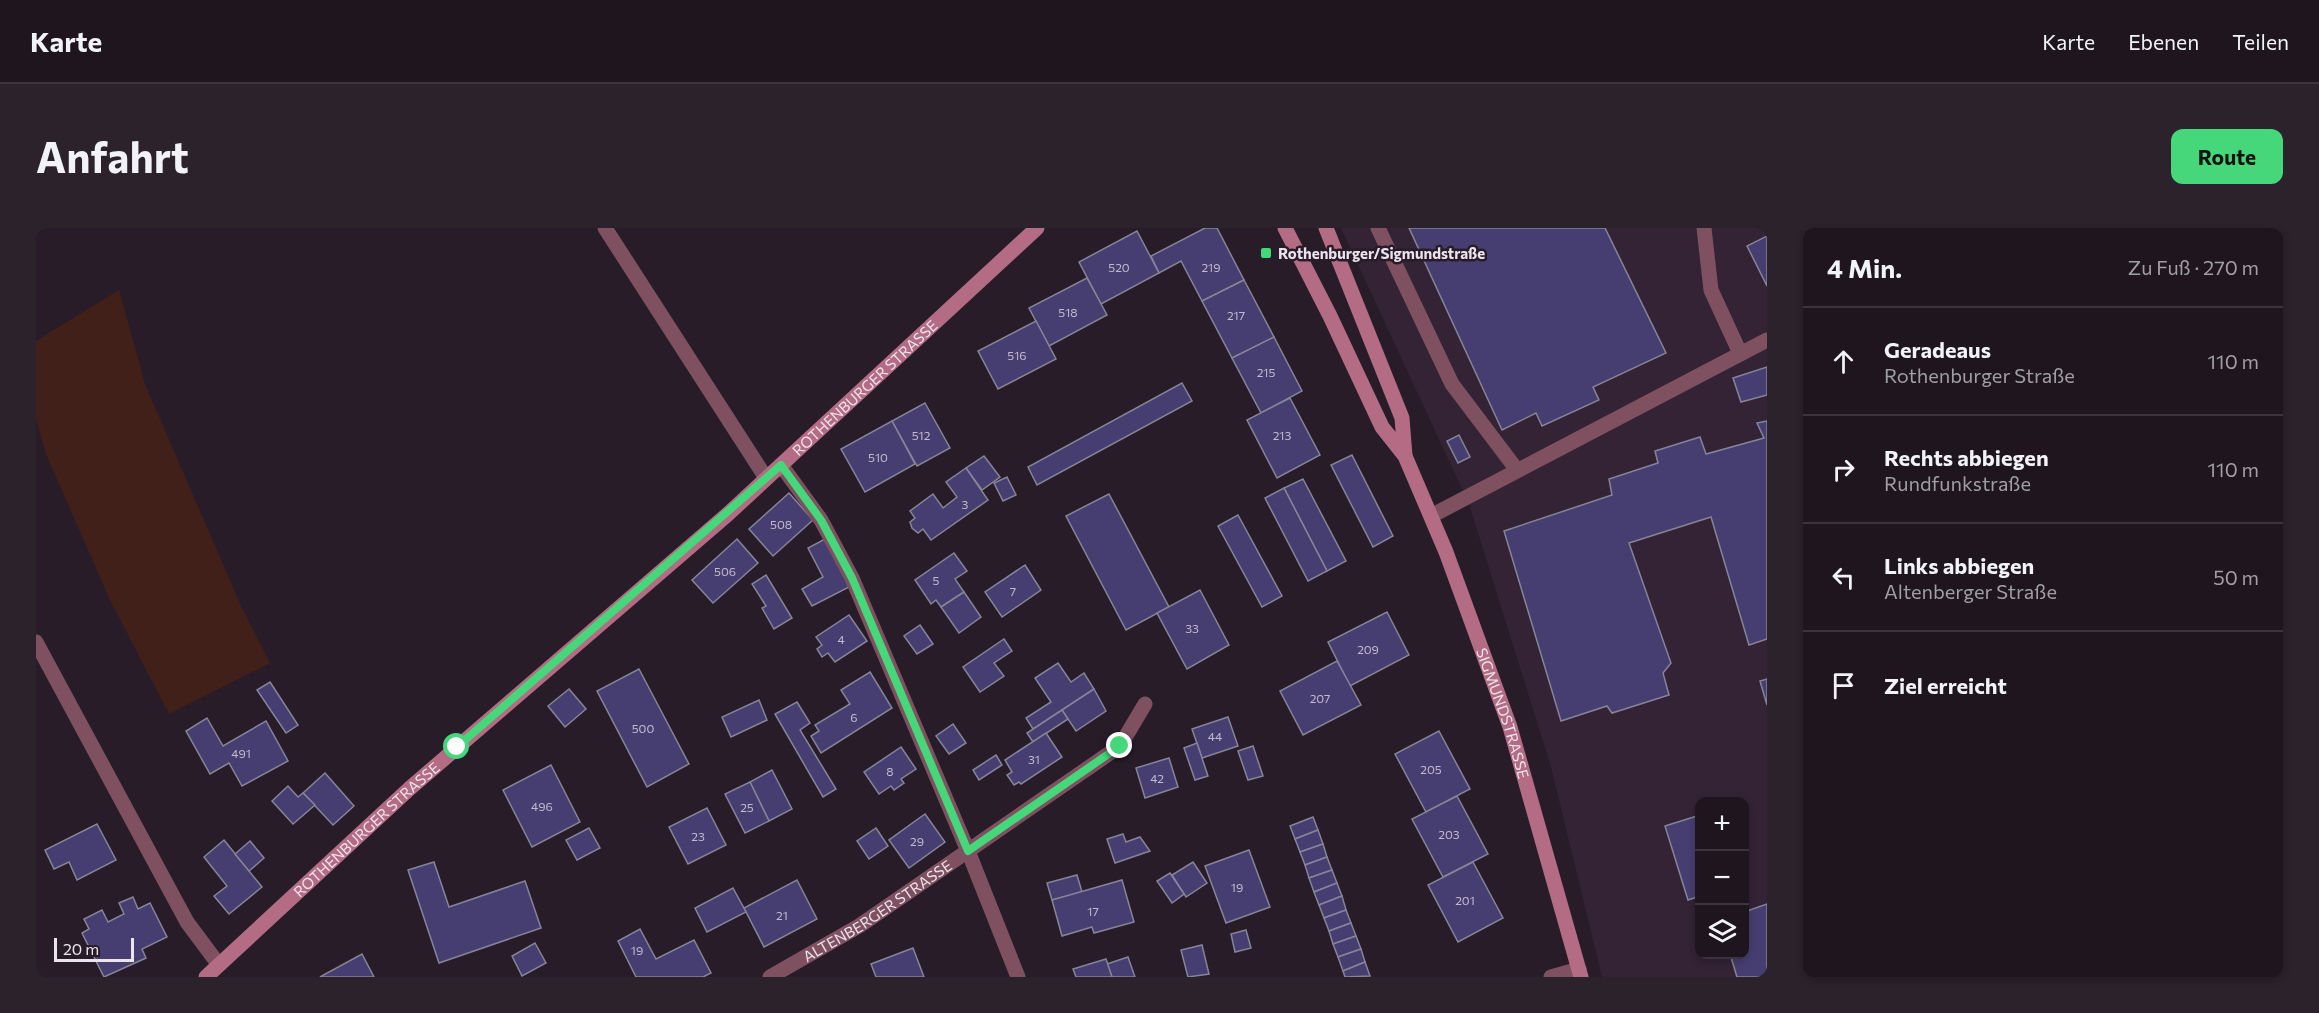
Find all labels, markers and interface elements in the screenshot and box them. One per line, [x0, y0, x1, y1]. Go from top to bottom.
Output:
text: Karte [30, 24, 102, 58]
text: Karte [2042, 29, 2095, 54]
text: Ebenen [2128, 29, 2199, 54]
text: Teilen [2232, 29, 2289, 54]
button: Route [2171, 129, 2283, 184]
text: Anfahrt [36, 130, 189, 182]
place label: Rothenburger/Sigmundstraße [1278, 244, 1485, 262]
marker: Rothenburger/Sigmundstraße [1259, 246, 1273, 260]
text: 4 Min. [1827, 252, 1902, 283]
text: Zu Fuß · 270 m [2128, 255, 2259, 279]
house number: 520 [1108, 260, 1130, 274]
house number: 219 [1201, 260, 1221, 274]
house number: 518 [1058, 305, 1078, 319]
house number: 217 [1227, 308, 1245, 322]
street label: ROTHENBURGER STRASSE [788, 316, 941, 459]
text: Geradeaus [1884, 336, 1991, 363]
icon: ahead [1827, 345, 1860, 378]
house number: 516 [1007, 348, 1027, 362]
text: 110 m [2208, 349, 2259, 373]
text: Rothenburger Straße [1884, 363, 2075, 387]
house number: 215 [1257, 365, 1275, 379]
house number: 512 [912, 428, 931, 442]
house number: 213 [1273, 428, 1291, 442]
text: Rechts abbiegen [1884, 444, 2049, 471]
house number: 510 [868, 450, 888, 464]
icon: right [1827, 453, 1860, 486]
text: 110 m [2208, 457, 2259, 481]
text: Rundfunkstraße [1884, 471, 2031, 495]
house number: 3 [962, 497, 969, 511]
house number: 508 [770, 517, 792, 531]
text: Links abbiegen [1884, 552, 2034, 579]
icon: left [1827, 561, 1860, 594]
house number: 506 [714, 564, 736, 578]
text: 50 m [2213, 565, 2259, 589]
house number: 5 [933, 573, 940, 587]
text: Altenberger Straße [1884, 579, 2057, 603]
house number: 7 [1010, 584, 1016, 598]
house number: 33 [1185, 621, 1199, 635]
house number: 4 [837, 632, 845, 646]
house number: 209 [1357, 642, 1379, 656]
street label: SIGMUNDSTRASSE [1473, 645, 1533, 781]
icon: arrive [1827, 669, 1860, 702]
text: Ziel erreicht [1884, 672, 2007, 699]
house number: 207 [1310, 691, 1330, 705]
house number: 6 [850, 710, 858, 724]
house number: 500 [632, 721, 654, 735]
house number: 44 [1208, 729, 1222, 743]
route end [1106, 732, 1132, 758]
route start [443, 733, 469, 759]
house number: 491 [231, 746, 251, 760]
house number: 31 [1028, 752, 1040, 766]
street label: ROTHENBURGER STRASSE [290, 758, 443, 900]
house number: 205 [1420, 762, 1442, 776]
house number: 8 [886, 764, 894, 778]
house number: 42 [1150, 771, 1164, 785]
map controls [1695, 797, 1749, 959]
button: + [1695, 797, 1749, 851]
house number: 496 [531, 799, 553, 813]
house number: 25 [740, 800, 754, 814]
house number: 203 [1438, 827, 1460, 841]
house number: 23 [691, 829, 705, 843]
house number: 29 [910, 834, 924, 848]
button: − [1695, 851, 1749, 905]
street label: ALTENBERGER STRASSE [799, 856, 955, 965]
house number: 19 [1231, 880, 1243, 894]
house number: 201 [1455, 893, 1475, 907]
house number: 17 [1087, 904, 1099, 918]
button: layers [1695, 905, 1749, 959]
house number: 21 [776, 908, 788, 922]
scale bar [54, 935, 134, 962]
text: 20 m [63, 939, 99, 958]
house number: 19 [631, 943, 643, 957]

